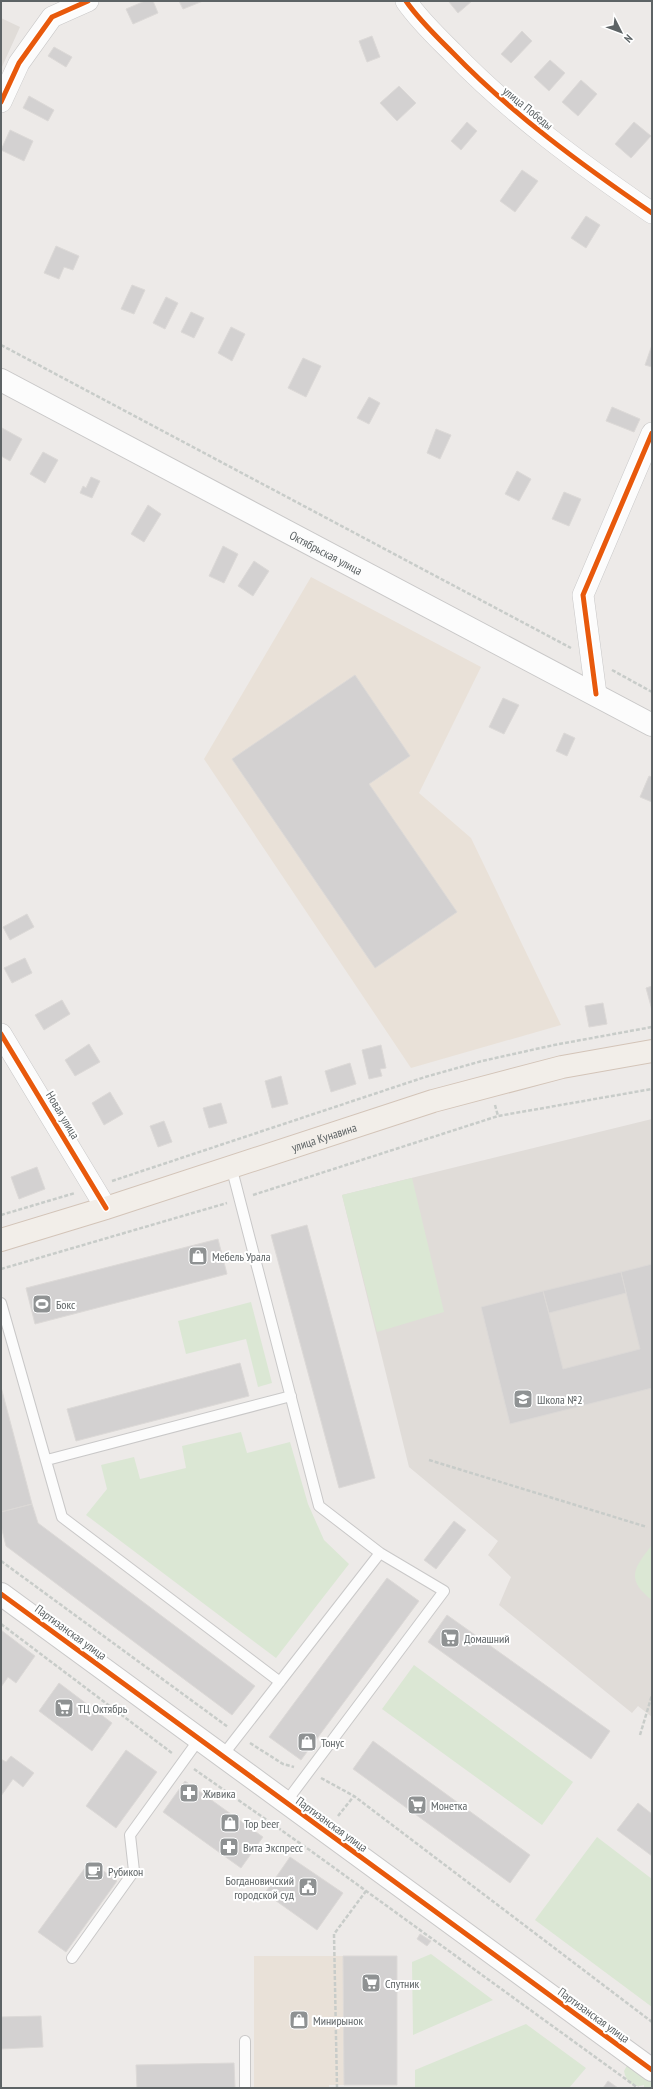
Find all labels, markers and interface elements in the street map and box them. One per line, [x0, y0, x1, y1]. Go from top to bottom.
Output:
north arrow [601, 12, 641, 52]
text: N [621, 32, 636, 46]
street label: улица Победы [500, 83, 556, 133]
street label: Октябрьская улица [287, 527, 365, 578]
street label: Новая улица [43, 1088, 83, 1142]
street label: улица Кунавина [289, 1119, 359, 1154]
shop icon: Мебель Урала [187, 1245, 209, 1267]
place label: Мебель Урала [212, 1249, 271, 1264]
sports icon: Бокс [31, 1293, 53, 1315]
place label: Бокс [56, 1297, 76, 1312]
school or university icon: Школа №2 [512, 1388, 534, 1410]
place label: Школа №2 [537, 1392, 583, 1407]
street label: Партизанская улица [32, 1601, 110, 1663]
supermarket icon: Домашний [439, 1627, 461, 1649]
place label: Домашний [464, 1631, 509, 1646]
supermarket icon: ТЦ Октябрь [53, 1697, 75, 1719]
place label: ТЦ Октябрь [78, 1701, 128, 1716]
shop icon: Тонус [296, 1731, 318, 1753]
place label: Тонус [321, 1735, 345, 1750]
pharmacy icon: Живика [178, 1782, 200, 1804]
place label: Живика [202, 1786, 236, 1801]
street label: Партизанская улица [293, 1793, 371, 1855]
supermarket icon: Монетка [406, 1794, 428, 1816]
place label: Монетка [431, 1798, 467, 1813]
shop icon: Top beer [219, 1812, 241, 1834]
place label: Top beer [244, 1816, 280, 1831]
pharmacy icon: Вита Экспресс [218, 1836, 240, 1858]
place label: Вита Экспресс [243, 1840, 304, 1855]
cafe icon: Рубикон [83, 1860, 105, 1882]
place label: Рубикон [108, 1864, 143, 1879]
place label: Богдановичский городской суд [225, 1873, 295, 1902]
public building icon: Богдановичский городской суд [297, 1876, 319, 1898]
supermarket icon: Спутник [360, 1972, 382, 1994]
place label: Спутник [385, 1976, 420, 1991]
street label: Партизанская улица [555, 1984, 633, 2046]
shop icon: Минирынок [288, 2009, 310, 2031]
place label: Минирынок [313, 2013, 363, 2028]

